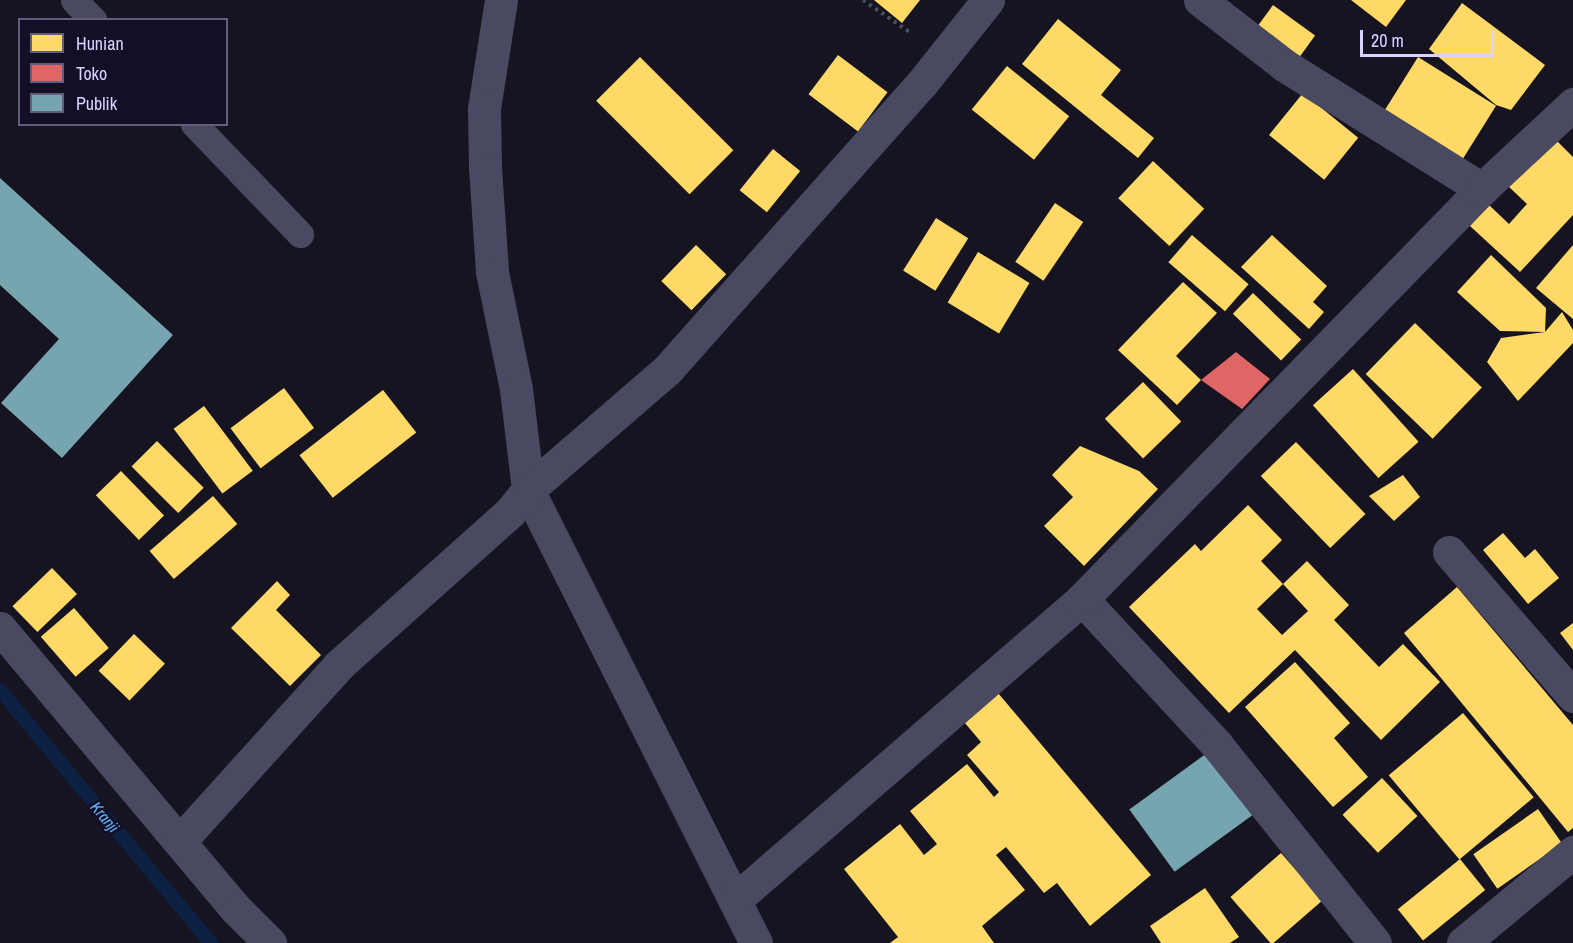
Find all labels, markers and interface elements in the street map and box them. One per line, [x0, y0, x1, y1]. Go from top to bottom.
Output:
legend [18, 18, 228, 126]
scale bar [1363, 18, 1496, 56]
text: 20 m [1371, 28, 1404, 53]
text: Hunian [76, 31, 124, 56]
text: Toko [76, 61, 107, 86]
text: Publik [76, 91, 117, 116]
water label: Kranji [87, 798, 123, 836]

